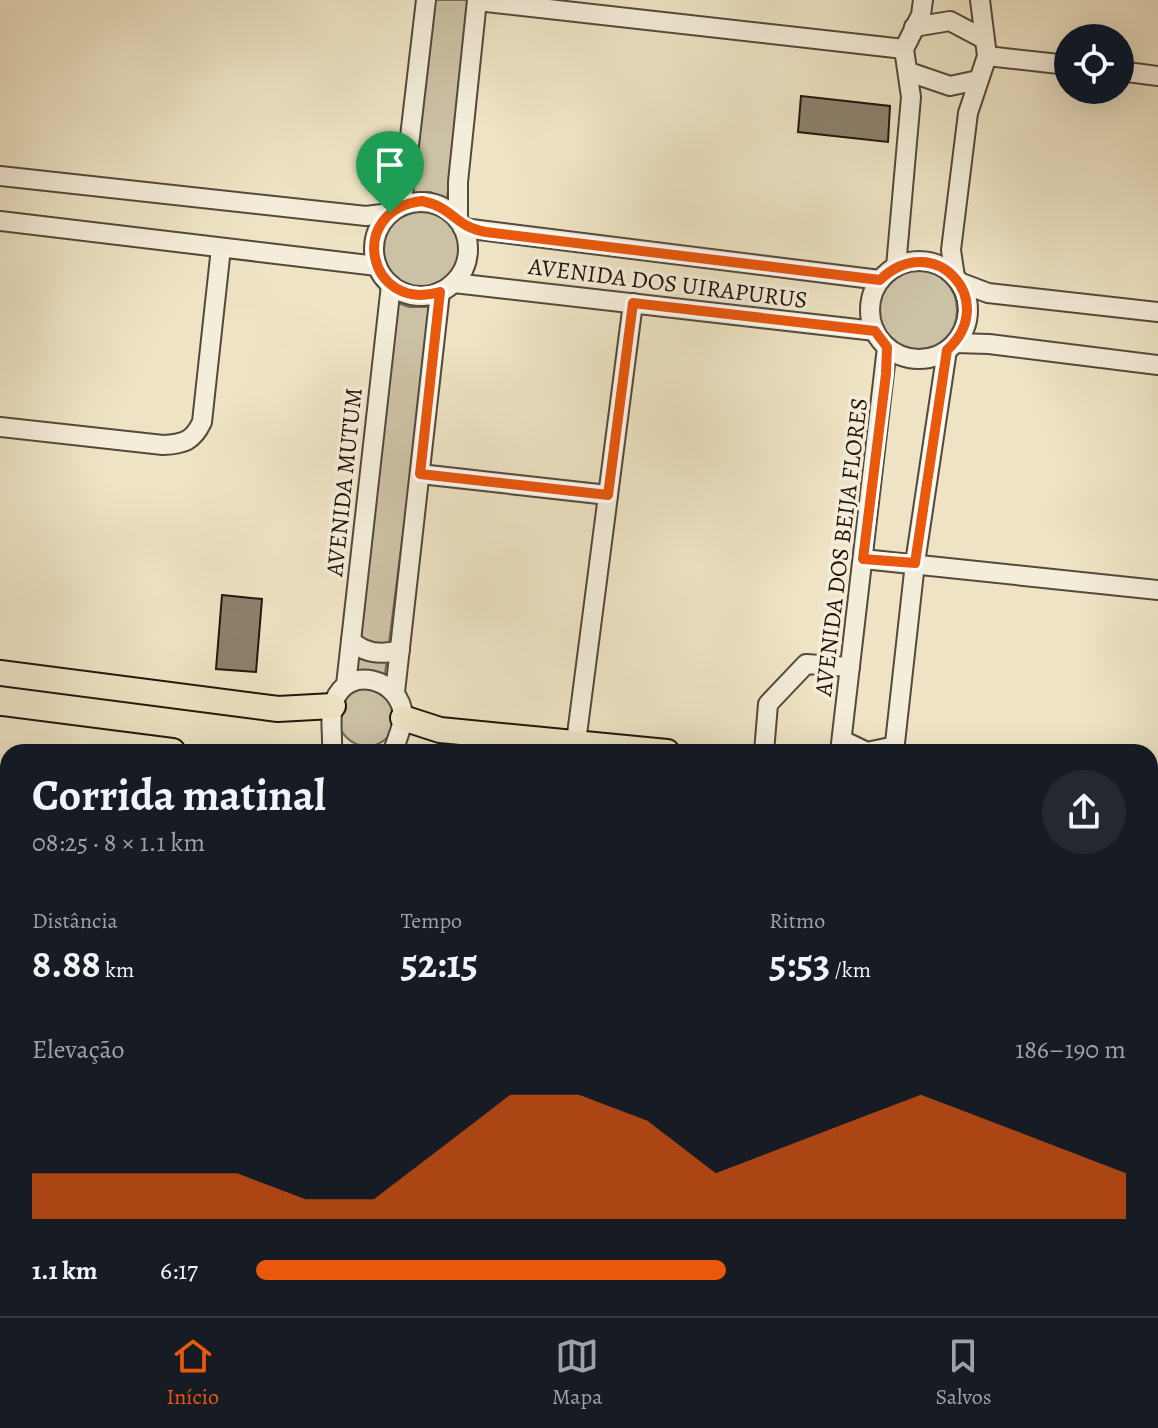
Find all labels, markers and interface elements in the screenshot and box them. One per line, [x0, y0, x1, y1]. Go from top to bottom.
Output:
map controls [1054, 24, 1134, 104]
button: locate [1054, 24, 1134, 104]
pin [356, 131, 424, 213]
icon: arrive [368, 143, 412, 187]
street label: AVENIDA DOS UIRAPURUS [526, 250, 809, 316]
street label: AVENIDA MUTUM [318, 386, 370, 579]
street label: AVENIDA DOS BEIJA FLORES [807, 396, 875, 699]
text: Corrida matinal [32, 765, 326, 825]
button: share [1042, 770, 1126, 854]
text: 08:25 · 8 × 1.1 km [32, 825, 205, 860]
text: Distância [32, 906, 118, 936]
text: Tempo [401, 906, 462, 936]
text: Ritmo [769, 906, 825, 936]
text: 8.88 [32, 936, 101, 991]
text: 52:15 [401, 936, 478, 991]
text: 5:53 [769, 936, 830, 991]
text: km [101, 955, 134, 985]
text: /km [830, 955, 871, 985]
text: Elevação [32, 1032, 124, 1067]
text: 186–190 m [1015, 1032, 1126, 1067]
text: 1.1 km [32, 1253, 98, 1288]
text: 6:17 [160, 1253, 198, 1288]
tab: Início [166, 1334, 219, 1412]
tab: Mapa [552, 1334, 602, 1412]
tab: Salvos [935, 1334, 992, 1412]

